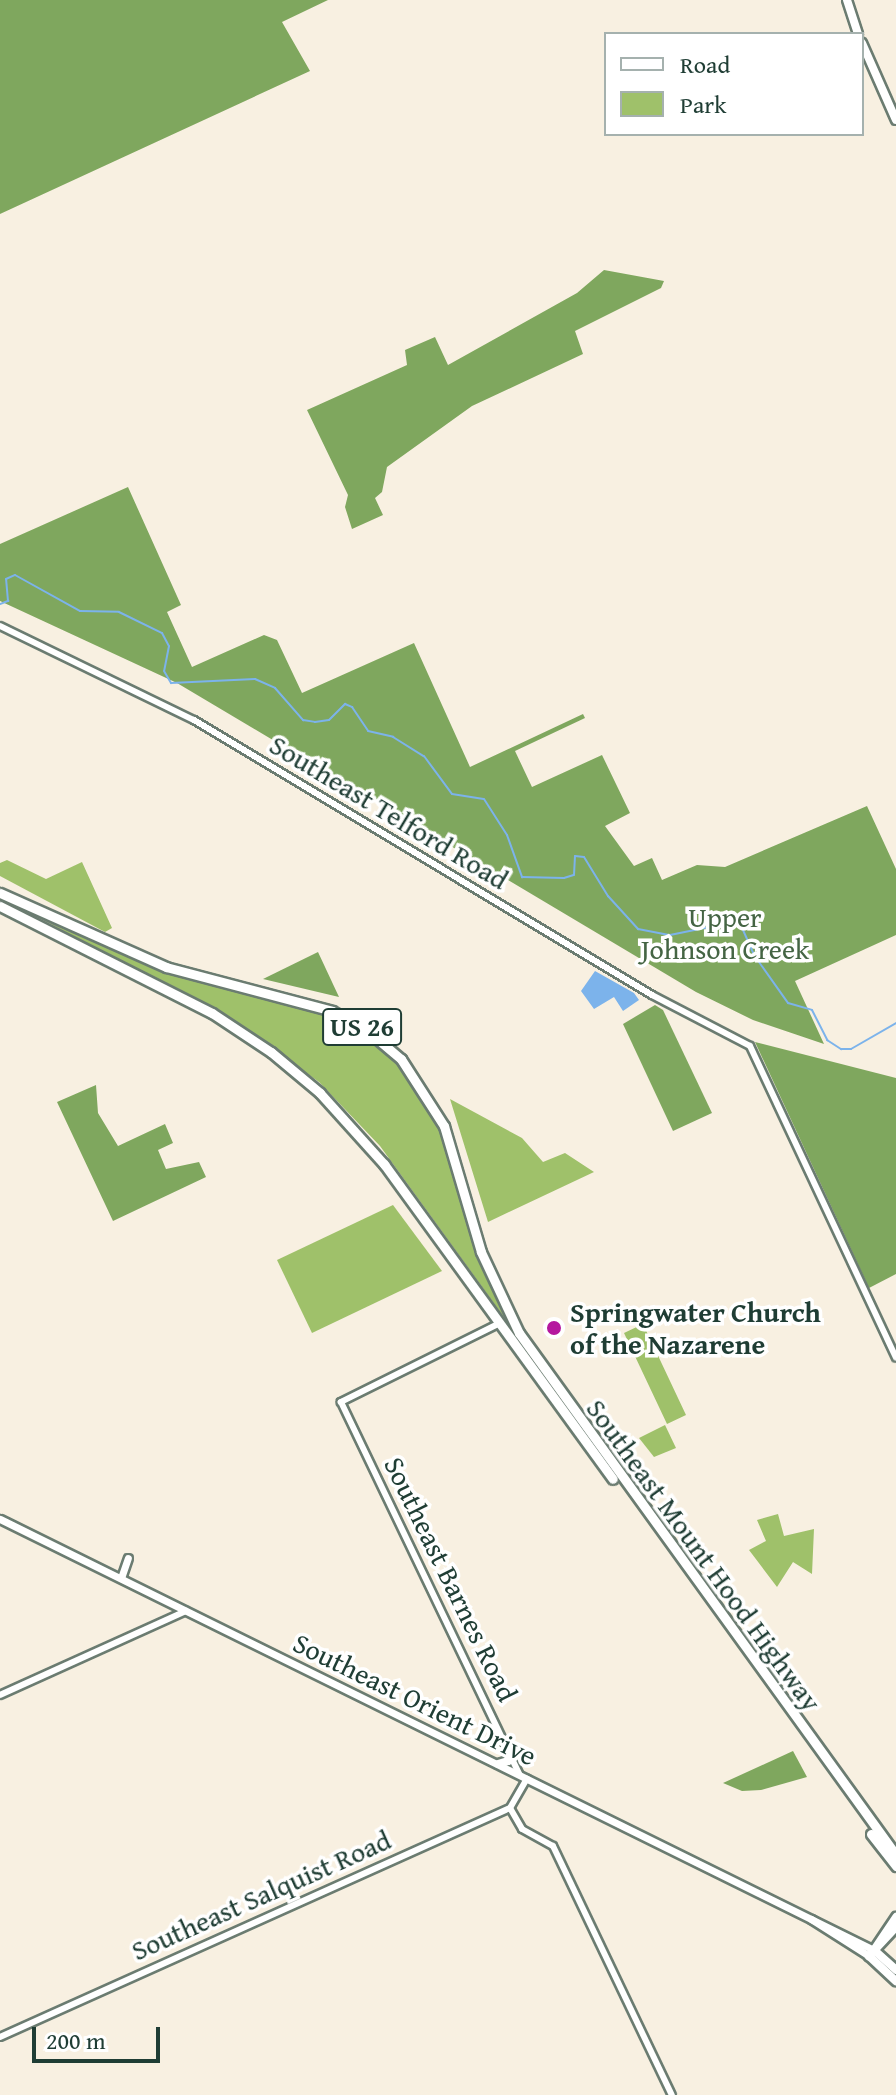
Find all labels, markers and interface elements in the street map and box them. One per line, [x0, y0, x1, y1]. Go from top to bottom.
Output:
legend [604, 32, 864, 136]
text: Road [680, 47, 730, 82]
text: Park [680, 87, 726, 122]
street label: Southeast Telford Road [264, 728, 514, 896]
park label: Upper Johnson Creek [641, 900, 809, 966]
road number: US 26 [322, 1005, 402, 1049]
place label: Springwater Church of the Nazarene [570, 1295, 821, 1361]
marker: Springwater Church of the Nazarene [545, 1319, 563, 1337]
street label: Southeast Mount Hood Highway [579, 1392, 829, 1718]
street label: Southeast Barnes Road [377, 1451, 525, 1707]
street label: Southeast Orient Drive [288, 1626, 542, 1772]
street label: Southeast Salquist Road [126, 1823, 396, 1967]
scale bar [36, 2011, 164, 2061]
text: 200 m [46, 2023, 106, 2058]

